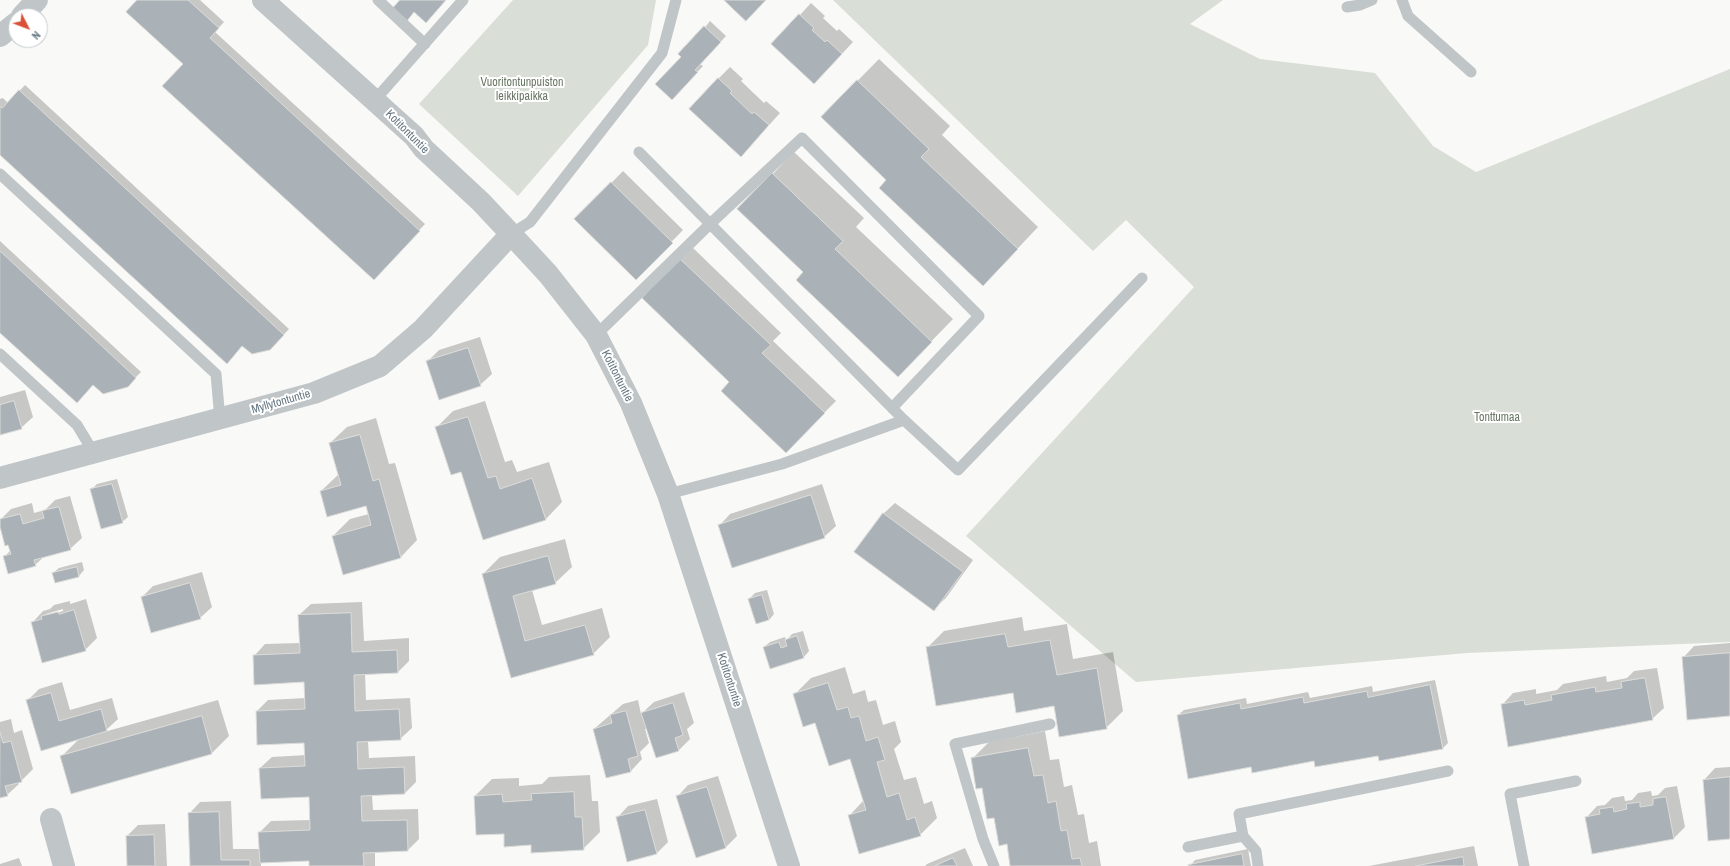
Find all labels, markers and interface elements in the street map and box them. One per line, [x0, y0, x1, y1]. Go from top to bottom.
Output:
north arrow [8, 8, 48, 48]
text: N [29, 28, 44, 42]
park label: Vuoritontunpuiston leikkipaikka [481, 76, 563, 104]
street label: Kotitontuntie [382, 107, 432, 157]
street label: Kotitontuntie [598, 348, 636, 404]
street label: Myllytontuntie [250, 387, 312, 417]
park label: Tonttumaa [1474, 411, 1520, 425]
street label: Kotitontuntie [714, 651, 744, 709]

